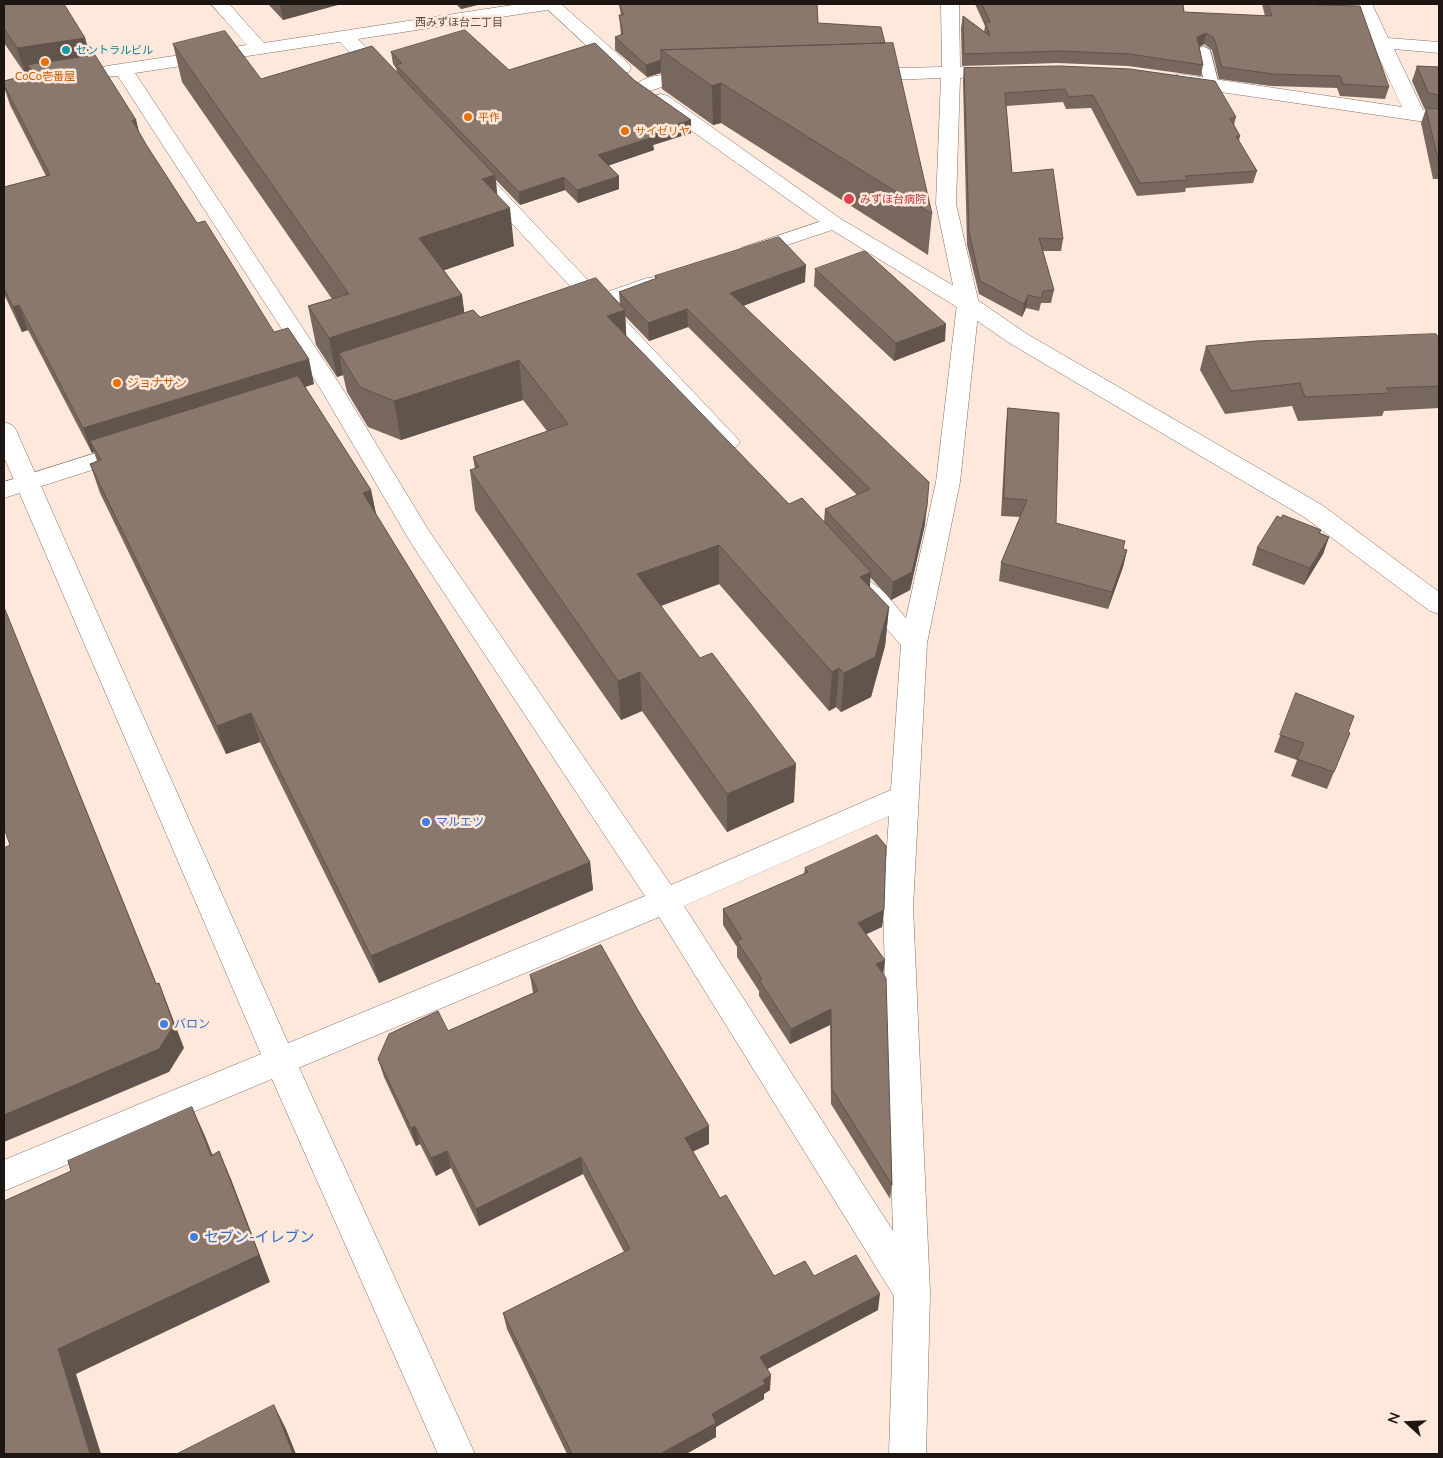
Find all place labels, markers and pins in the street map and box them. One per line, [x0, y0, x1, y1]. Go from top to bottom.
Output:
place label: セントラルビル [76, 43, 153, 57]
marker: セントラルビル [60, 44, 72, 56]
marker: CoCo壱番屋 [39, 56, 51, 68]
place label: CoCo壱番屋 [15, 69, 75, 83]
place label: 平作 [478, 110, 500, 124]
marker: 平作 [462, 111, 474, 123]
place label: サイゼリヤ [635, 124, 690, 138]
marker: サイゼリヤ [619, 125, 631, 137]
marker: みずほ台病院 [842, 192, 856, 206]
place label: みずほ台病院 [860, 192, 926, 206]
place label: ジョナサン [127, 376, 187, 390]
marker: ジョナサン [111, 377, 123, 389]
place label: マルエツ [436, 815, 484, 829]
marker: マルエツ [420, 816, 432, 828]
place label: バロン [174, 1017, 210, 1031]
marker: バロン [158, 1018, 170, 1030]
place label: セブン-イレブン [204, 1228, 315, 1246]
marker: セブン-イレブン [188, 1231, 200, 1243]

